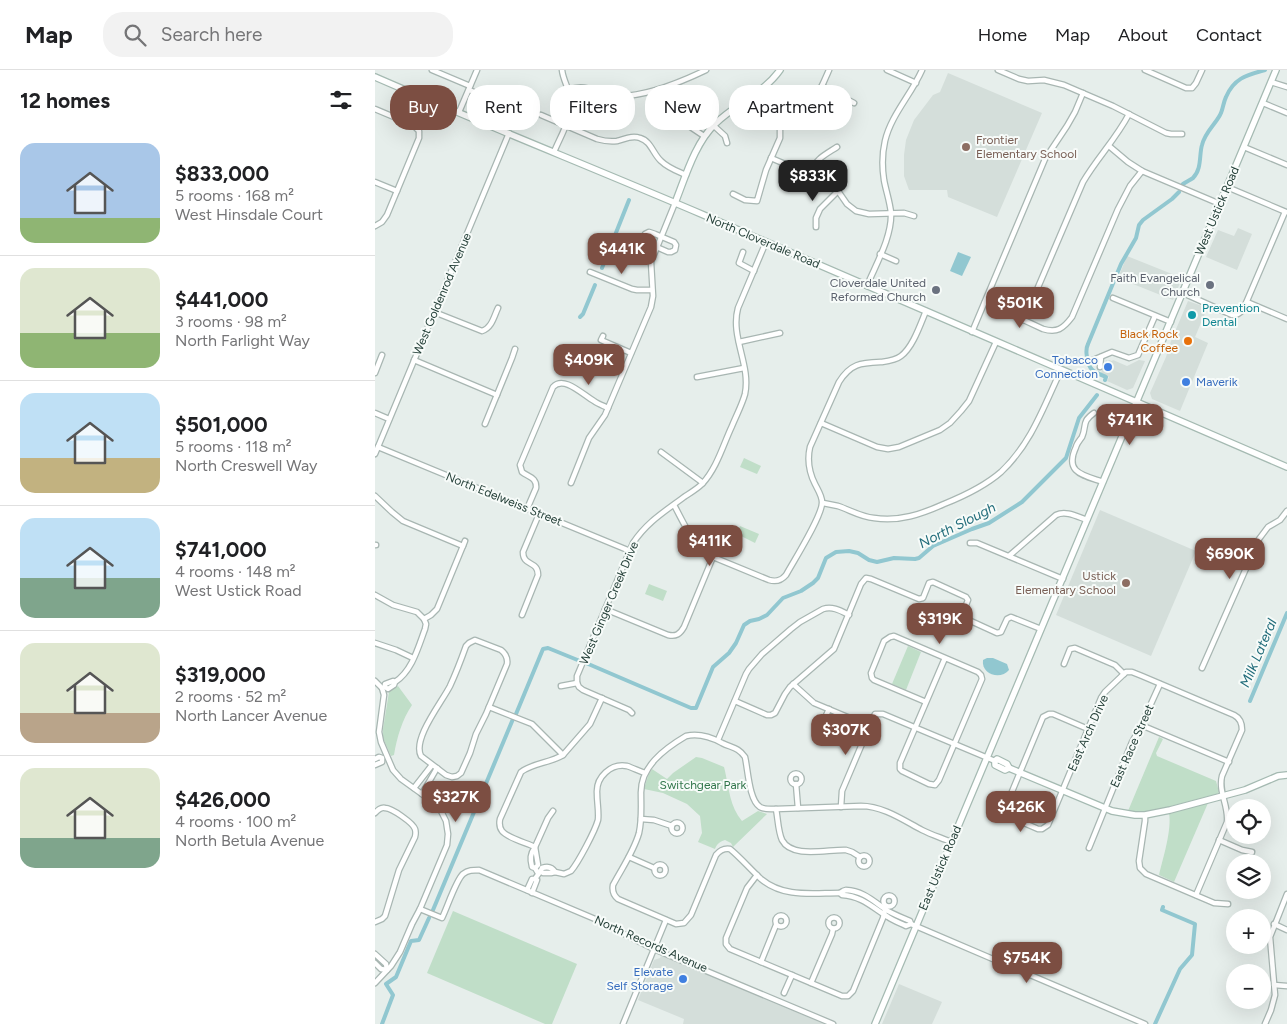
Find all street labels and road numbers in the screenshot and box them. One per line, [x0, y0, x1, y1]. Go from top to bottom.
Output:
street label: West Ustick Road [1192, 165, 1242, 257]
street label: North Cloverdale Road [704, 211, 822, 271]
street label: West Goldenrod Avenue [410, 230, 474, 357]
street label: North Edelweiss Street [444, 469, 565, 529]
street label: West Ginger Creek Drive [577, 539, 641, 667]
street label: East Arch Drive [1065, 692, 1111, 773]
street label: East Race Street [1107, 702, 1157, 790]
street label: East Ustick Road [916, 824, 964, 912]
street label: North Records Avenue [592, 913, 710, 975]

